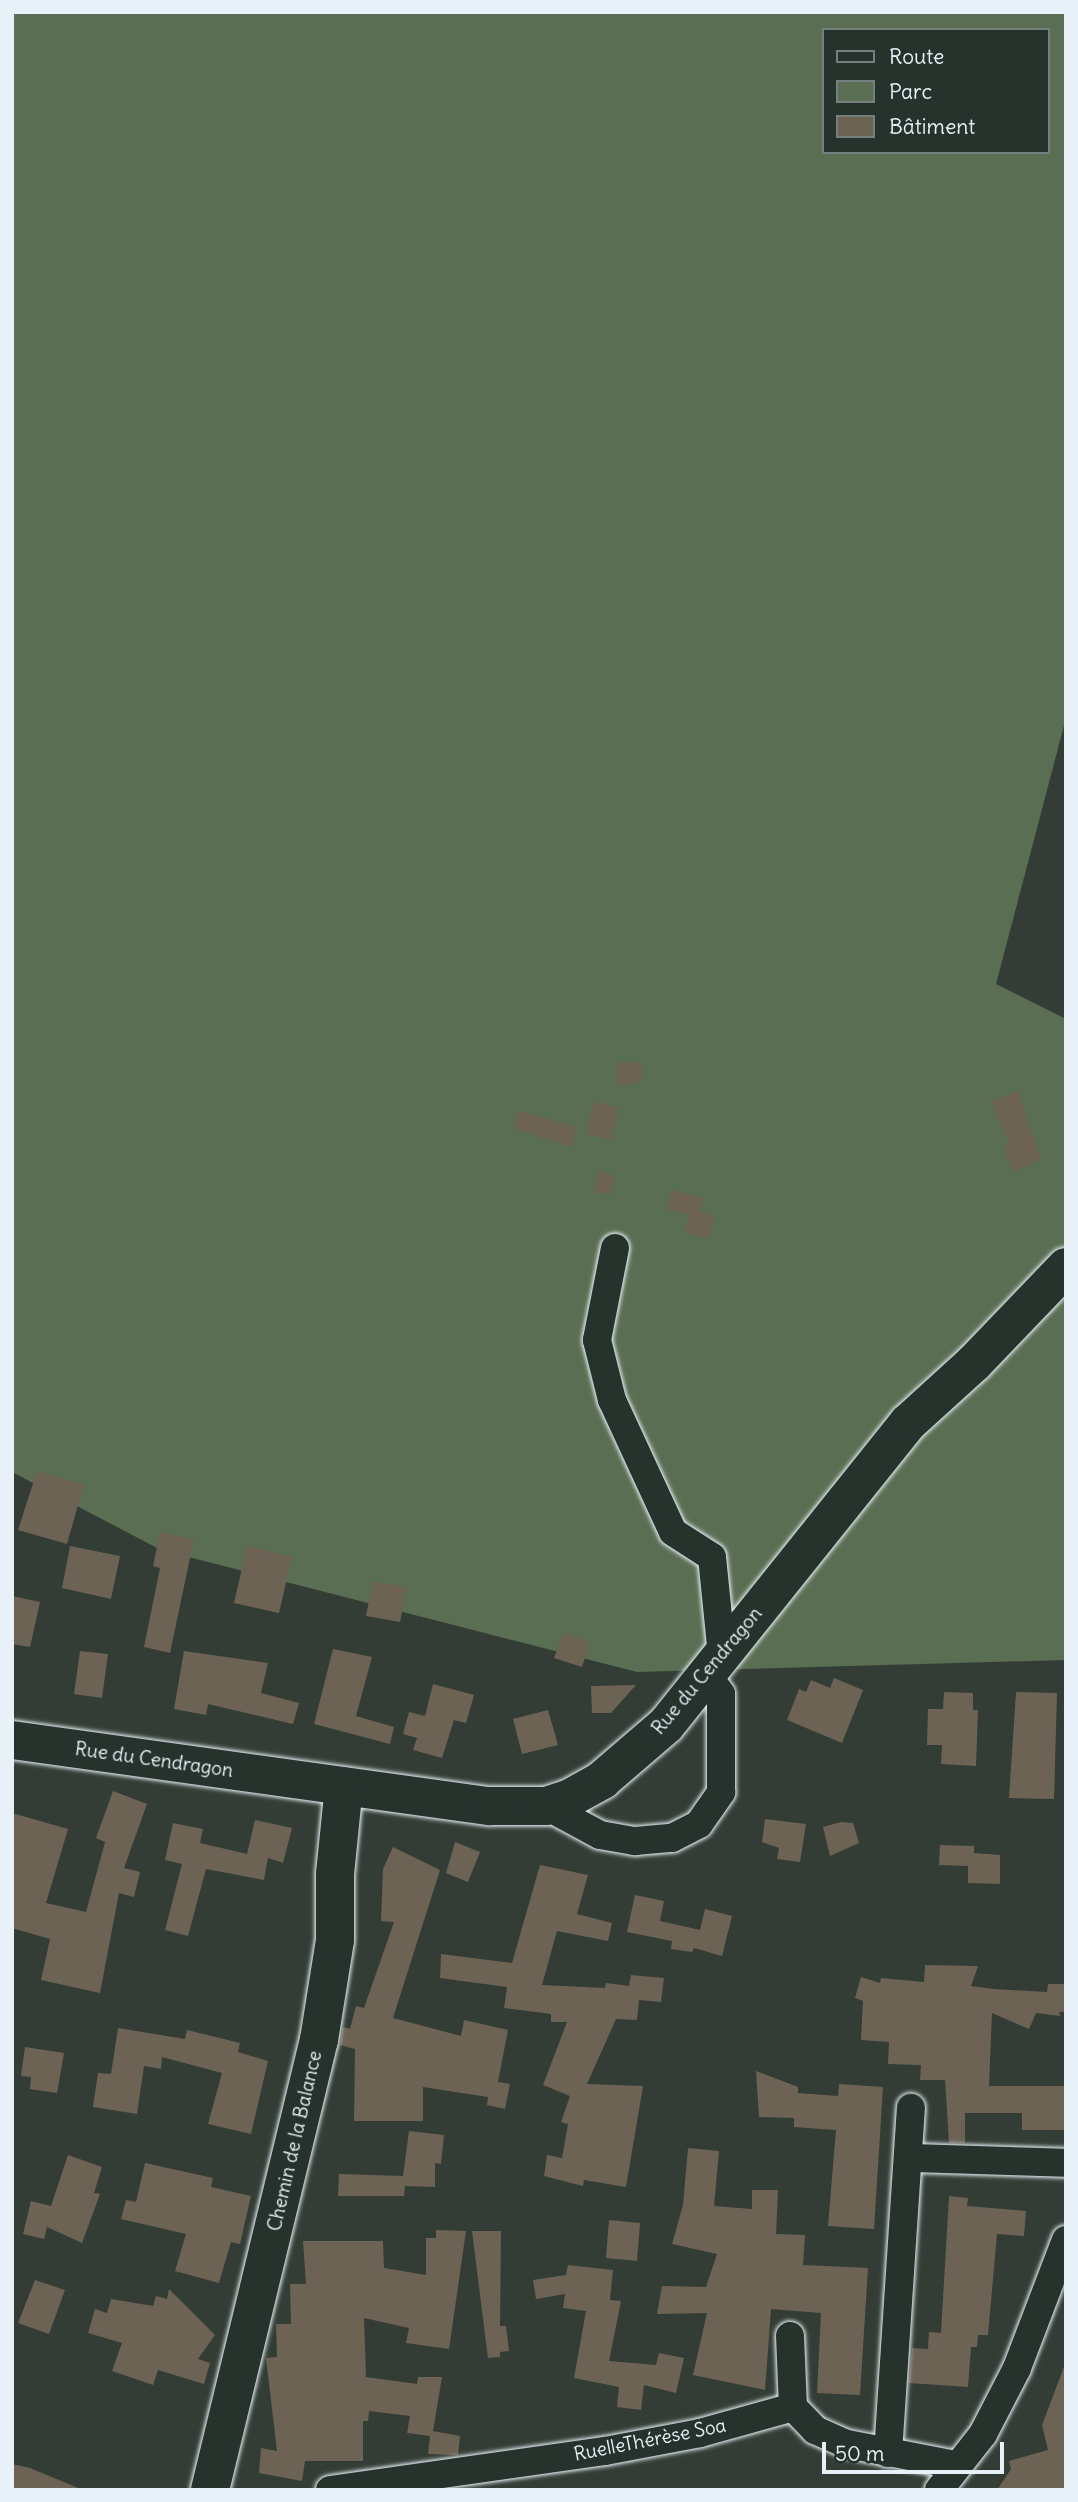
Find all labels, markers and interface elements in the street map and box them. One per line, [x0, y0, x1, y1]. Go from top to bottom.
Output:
legend [822, 28, 1050, 154]
text: Route [889, 43, 944, 70]
text: Parc [889, 78, 932, 105]
text: Bâtiment [889, 113, 975, 140]
street label: Rue du Cendragon [647, 1603, 767, 1739]
street label: Rue du Cendragon [73, 1738, 235, 1782]
street label: Chemin de la Balance [263, 2049, 327, 2233]
street label: RuelleThérèse Soa [572, 2414, 728, 2466]
scale bar [826, 2428, 1008, 2472]
text: 50 m [835, 2440, 884, 2467]

